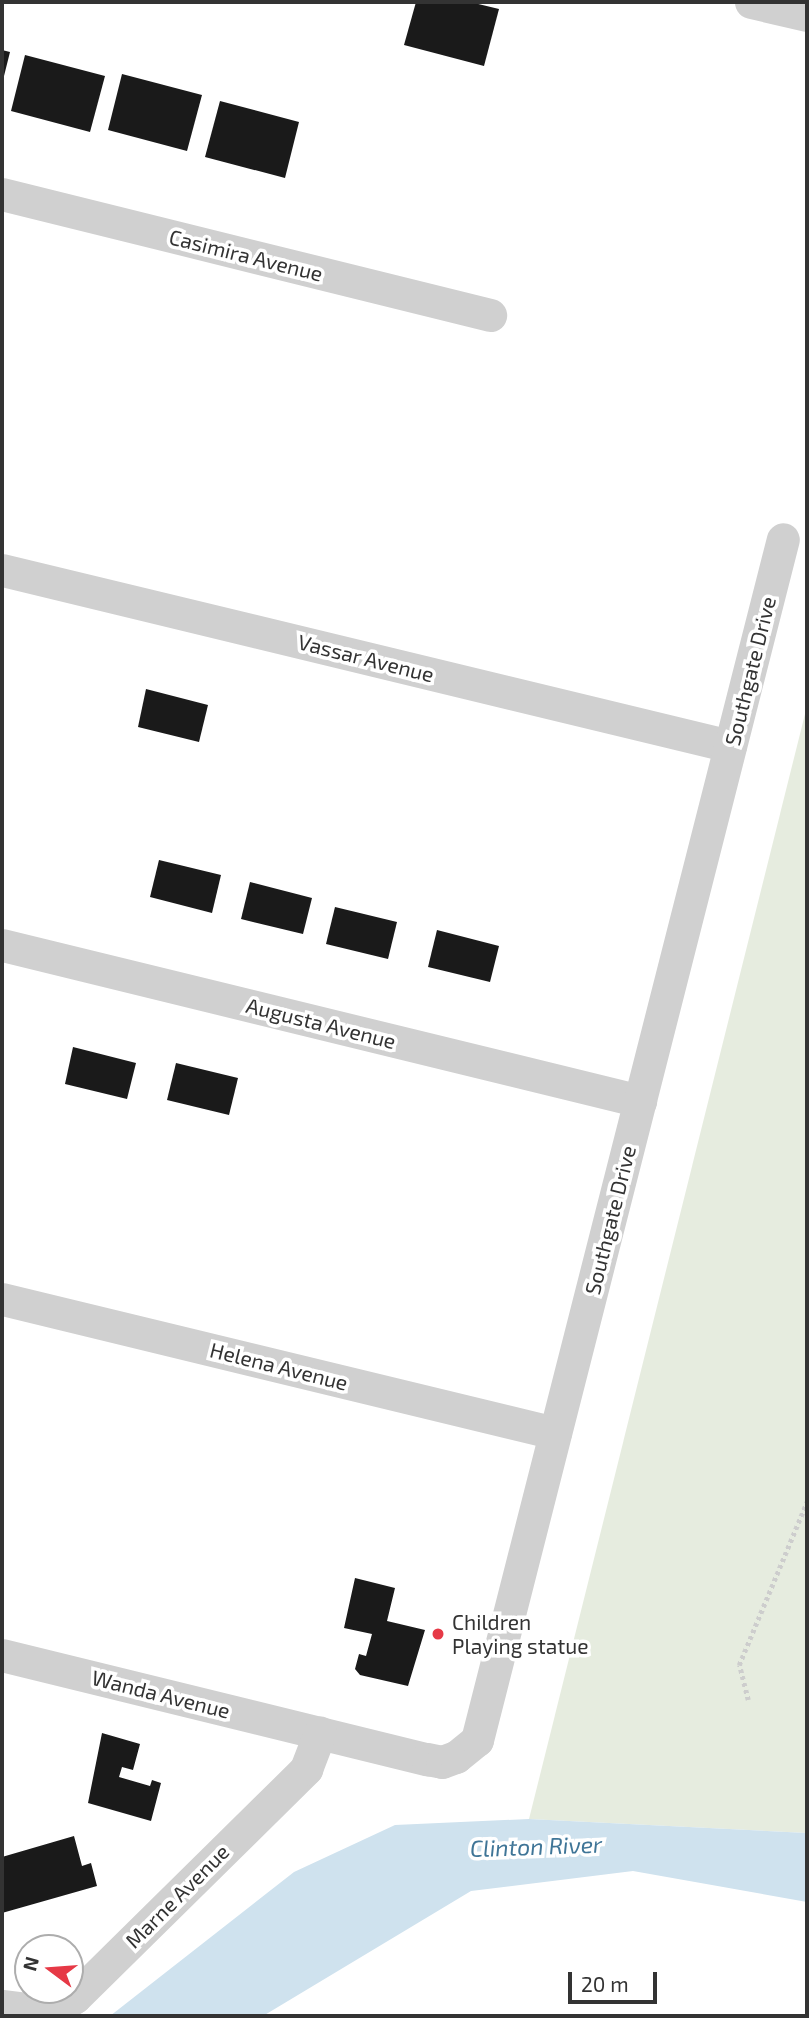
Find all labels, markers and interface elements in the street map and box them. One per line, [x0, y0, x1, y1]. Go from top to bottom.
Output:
street label: Casimira Avenue [166, 224, 326, 286]
street label: Southgate Drive [719, 594, 781, 748]
street label: Vassar Avenue [295, 629, 437, 687]
street label: Augusta Avenue [243, 992, 399, 1054]
street label: Southgate Drive [579, 1143, 641, 1297]
street label: Helena Avenue [207, 1337, 351, 1395]
place label: Children Playing statue [452, 1609, 589, 1659]
marker: Children Playing statue [430, 1626, 446, 1642]
street label: Wanda Avenue [89, 1665, 233, 1723]
water label: Clinton River [469, 1830, 603, 1862]
street label: Marne Avenue [120, 1839, 234, 1953]
north arrow [14, 1934, 84, 2004]
text: N [17, 1954, 43, 1973]
scale bar [571, 1958, 660, 2002]
text: 20 m [581, 1971, 629, 1996]

